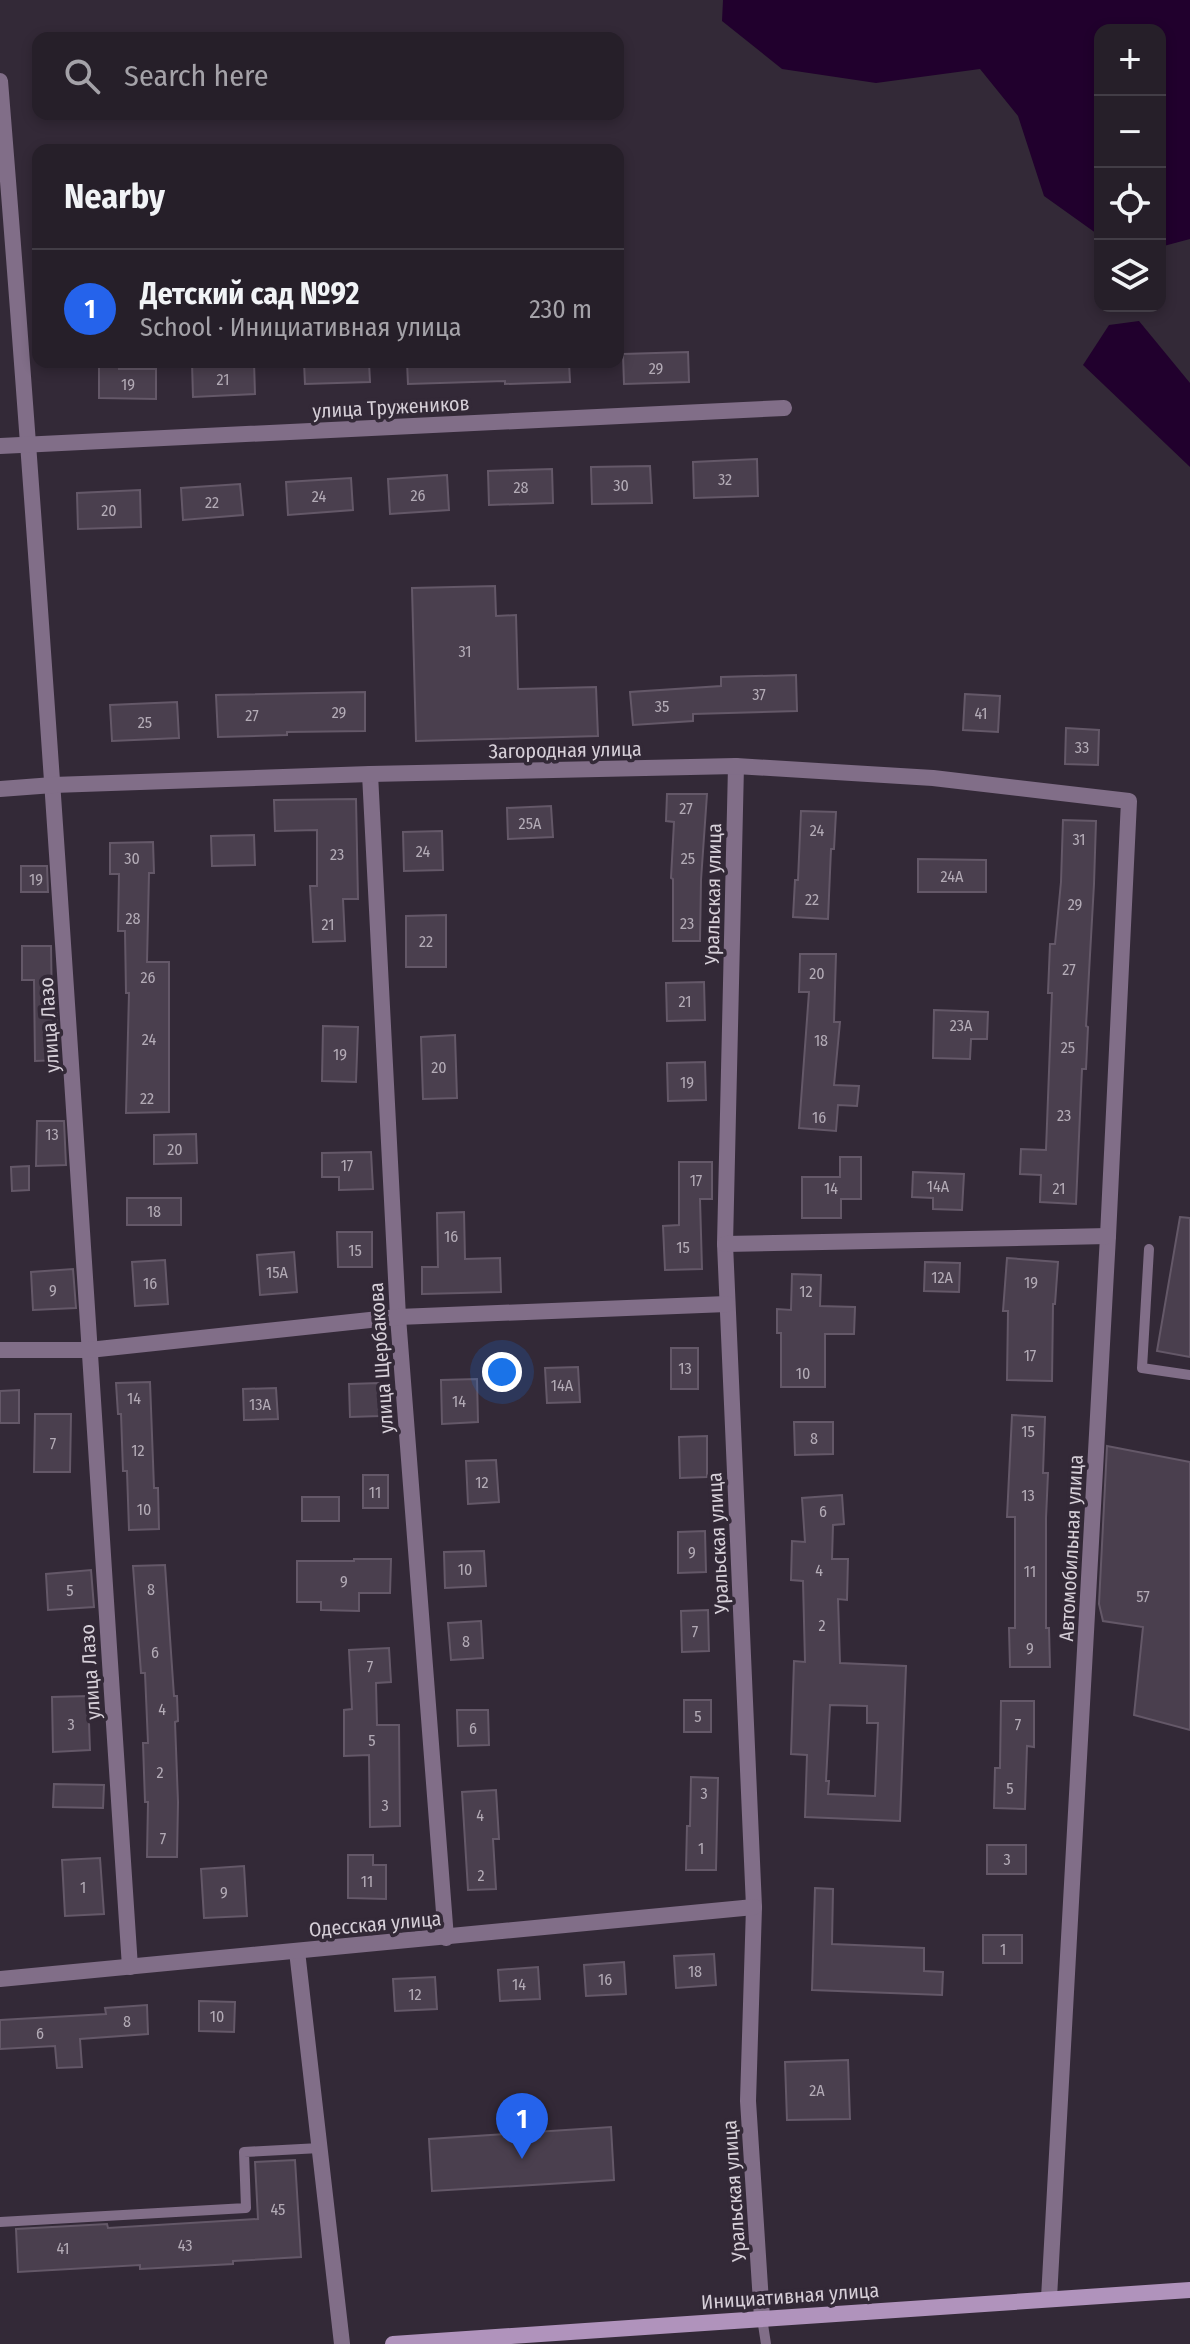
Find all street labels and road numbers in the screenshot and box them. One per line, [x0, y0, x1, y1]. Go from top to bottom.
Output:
street label: улица Тружеников [312, 391, 470, 423]
street label: Загородная улица [488, 737, 642, 763]
street label: Уральская улица [700, 823, 726, 966]
street label: улица Лазо [34, 976, 64, 1074]
street label: улица Щербакова [364, 1282, 398, 1434]
street label: Автомобильная улица [1054, 1454, 1088, 1642]
street label: Уральская улица [702, 1472, 734, 1615]
street label: улица Лазо [75, 1623, 105, 1721]
street label: Одесская улица [308, 1906, 442, 1942]
street label: Уральская улица [717, 2119, 751, 2264]
street label: Инициативная улица [700, 2278, 880, 2314]

